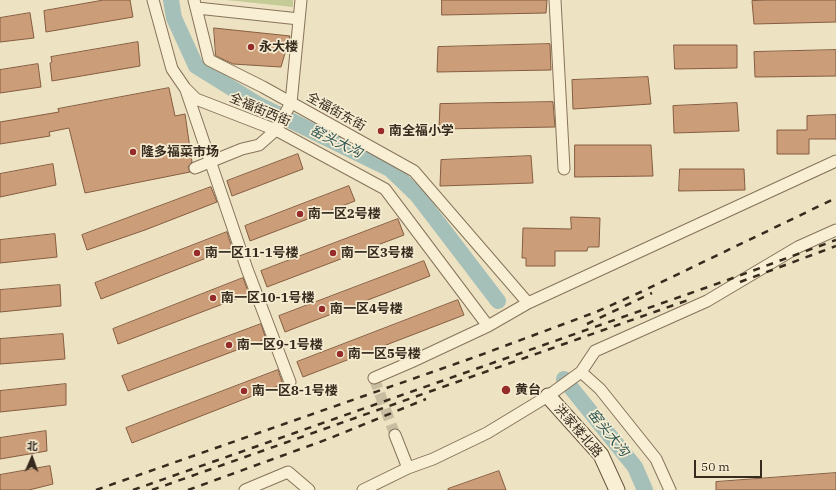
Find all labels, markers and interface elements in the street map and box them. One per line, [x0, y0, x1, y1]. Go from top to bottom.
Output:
place label: 永大楼 [259, 39, 298, 55]
marker: 永大楼 [246, 42, 256, 52]
street label: 全福街东街 [304, 89, 368, 135]
street label: 全福街西街 [227, 90, 293, 130]
water label: 窑头大沟 [307, 122, 365, 162]
place label: 南全福小学 [389, 123, 454, 139]
marker: 南全福小学 [376, 126, 386, 136]
place label: 隆多福菜市场 [141, 144, 219, 160]
marker: 隆多福菜市场 [128, 147, 138, 157]
place label: 南一区2号楼 [308, 206, 381, 222]
marker: 南一区2号楼 [295, 209, 305, 219]
place label: 南一区11-1号楼 [205, 245, 299, 261]
place label: 南一区3号楼 [341, 245, 414, 261]
marker: 南一区11-1号楼 [192, 248, 202, 258]
marker: 南一区3号楼 [328, 248, 338, 258]
place label: 南一区10-1号楼 [221, 290, 315, 306]
marker: 南一区10-1号楼 [208, 293, 218, 303]
place label: 南一区4号楼 [330, 301, 403, 317]
marker: 南一区4号楼 [317, 304, 327, 314]
place label: 南一区9-1号楼 [237, 337, 323, 353]
marker: 南一区9-1号楼 [224, 340, 234, 350]
place label: 南一区5号楼 [348, 346, 421, 362]
marker: 南一区5号楼 [335, 349, 345, 359]
place label: 黄台 [515, 382, 541, 398]
place label: 南一区8-1号楼 [252, 383, 338, 399]
marker: 黄台 [500, 384, 512, 396]
marker: 南一区8-1号楼 [239, 386, 249, 396]
street label: 洪家楼北路 [551, 401, 605, 461]
water label: 窑头大沟 [584, 406, 632, 460]
north arrow [12, 438, 52, 478]
text: 北 [27, 439, 38, 453]
scale bar [696, 452, 764, 478]
text: 50 m [701, 459, 730, 474]

